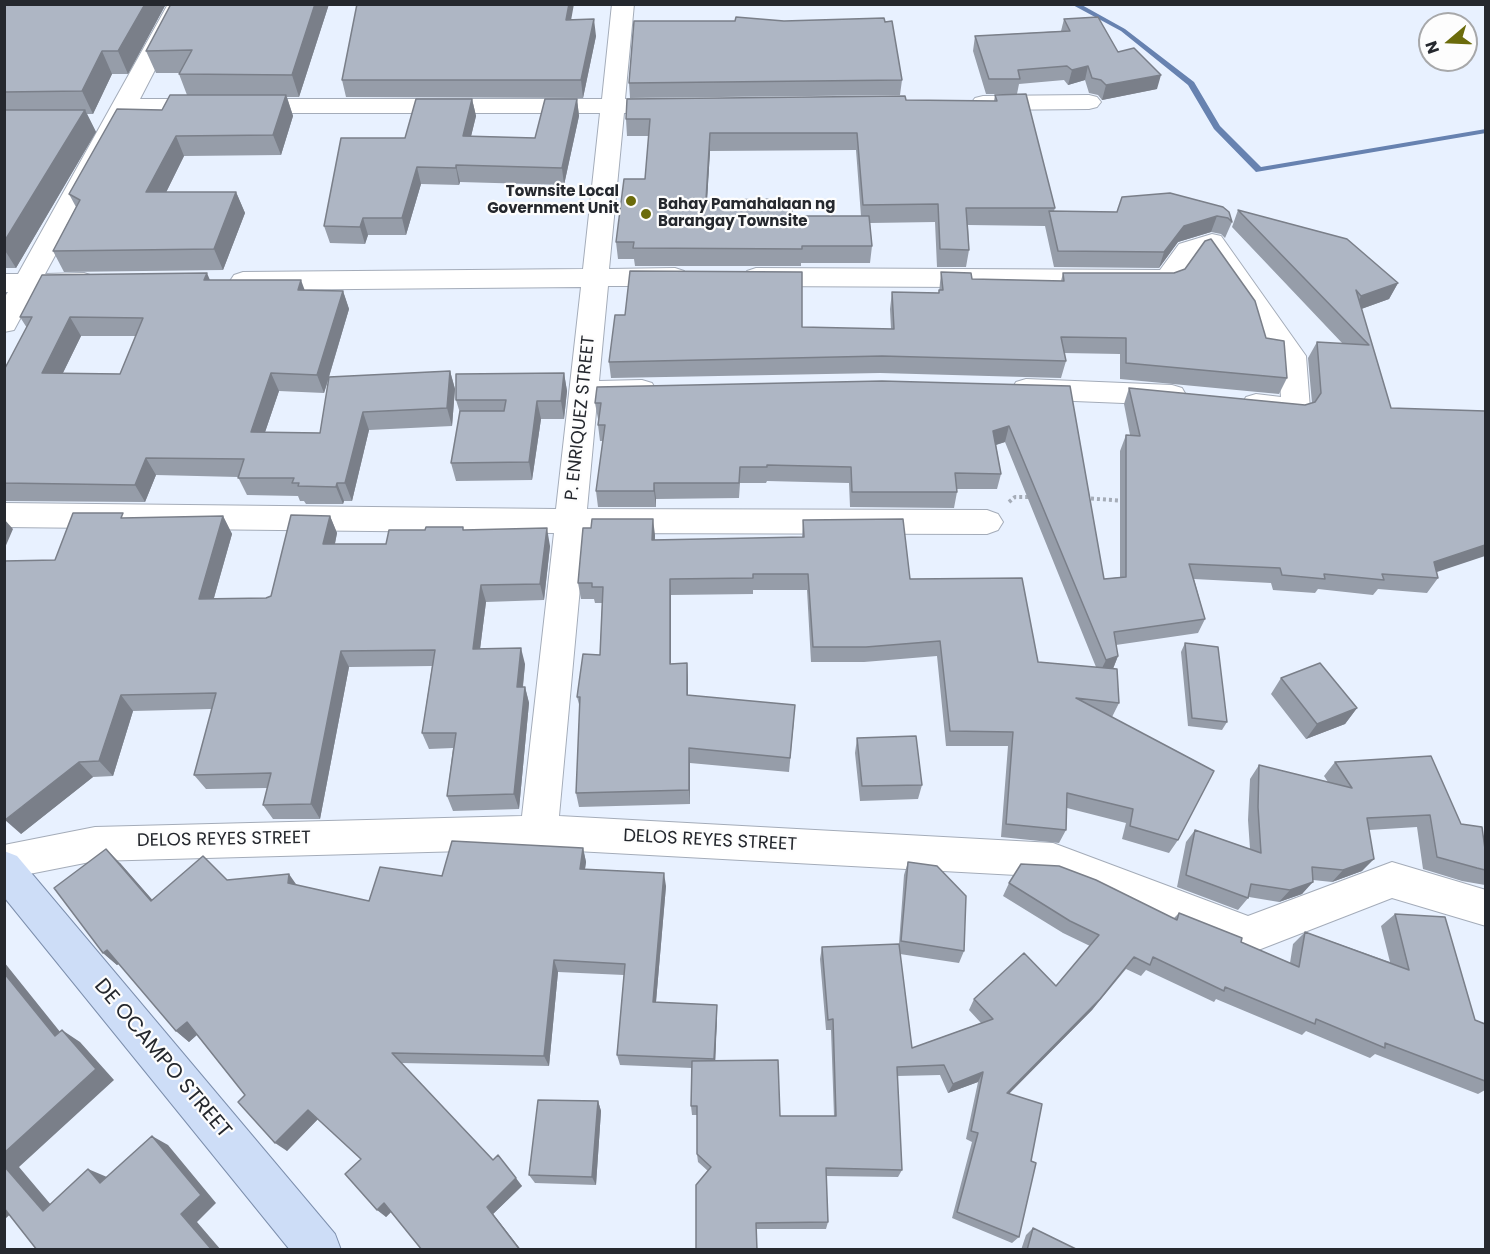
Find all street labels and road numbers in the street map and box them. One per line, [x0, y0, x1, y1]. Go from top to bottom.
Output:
street label: P. ENRIQUEZ STREET [562, 334, 600, 502]
street label: DELOS REYES STREET [623, 826, 797, 856]
street label: DELOS REYES STREET [137, 828, 311, 852]
street label: DE OCAMPO STREET [88, 974, 236, 1144]

